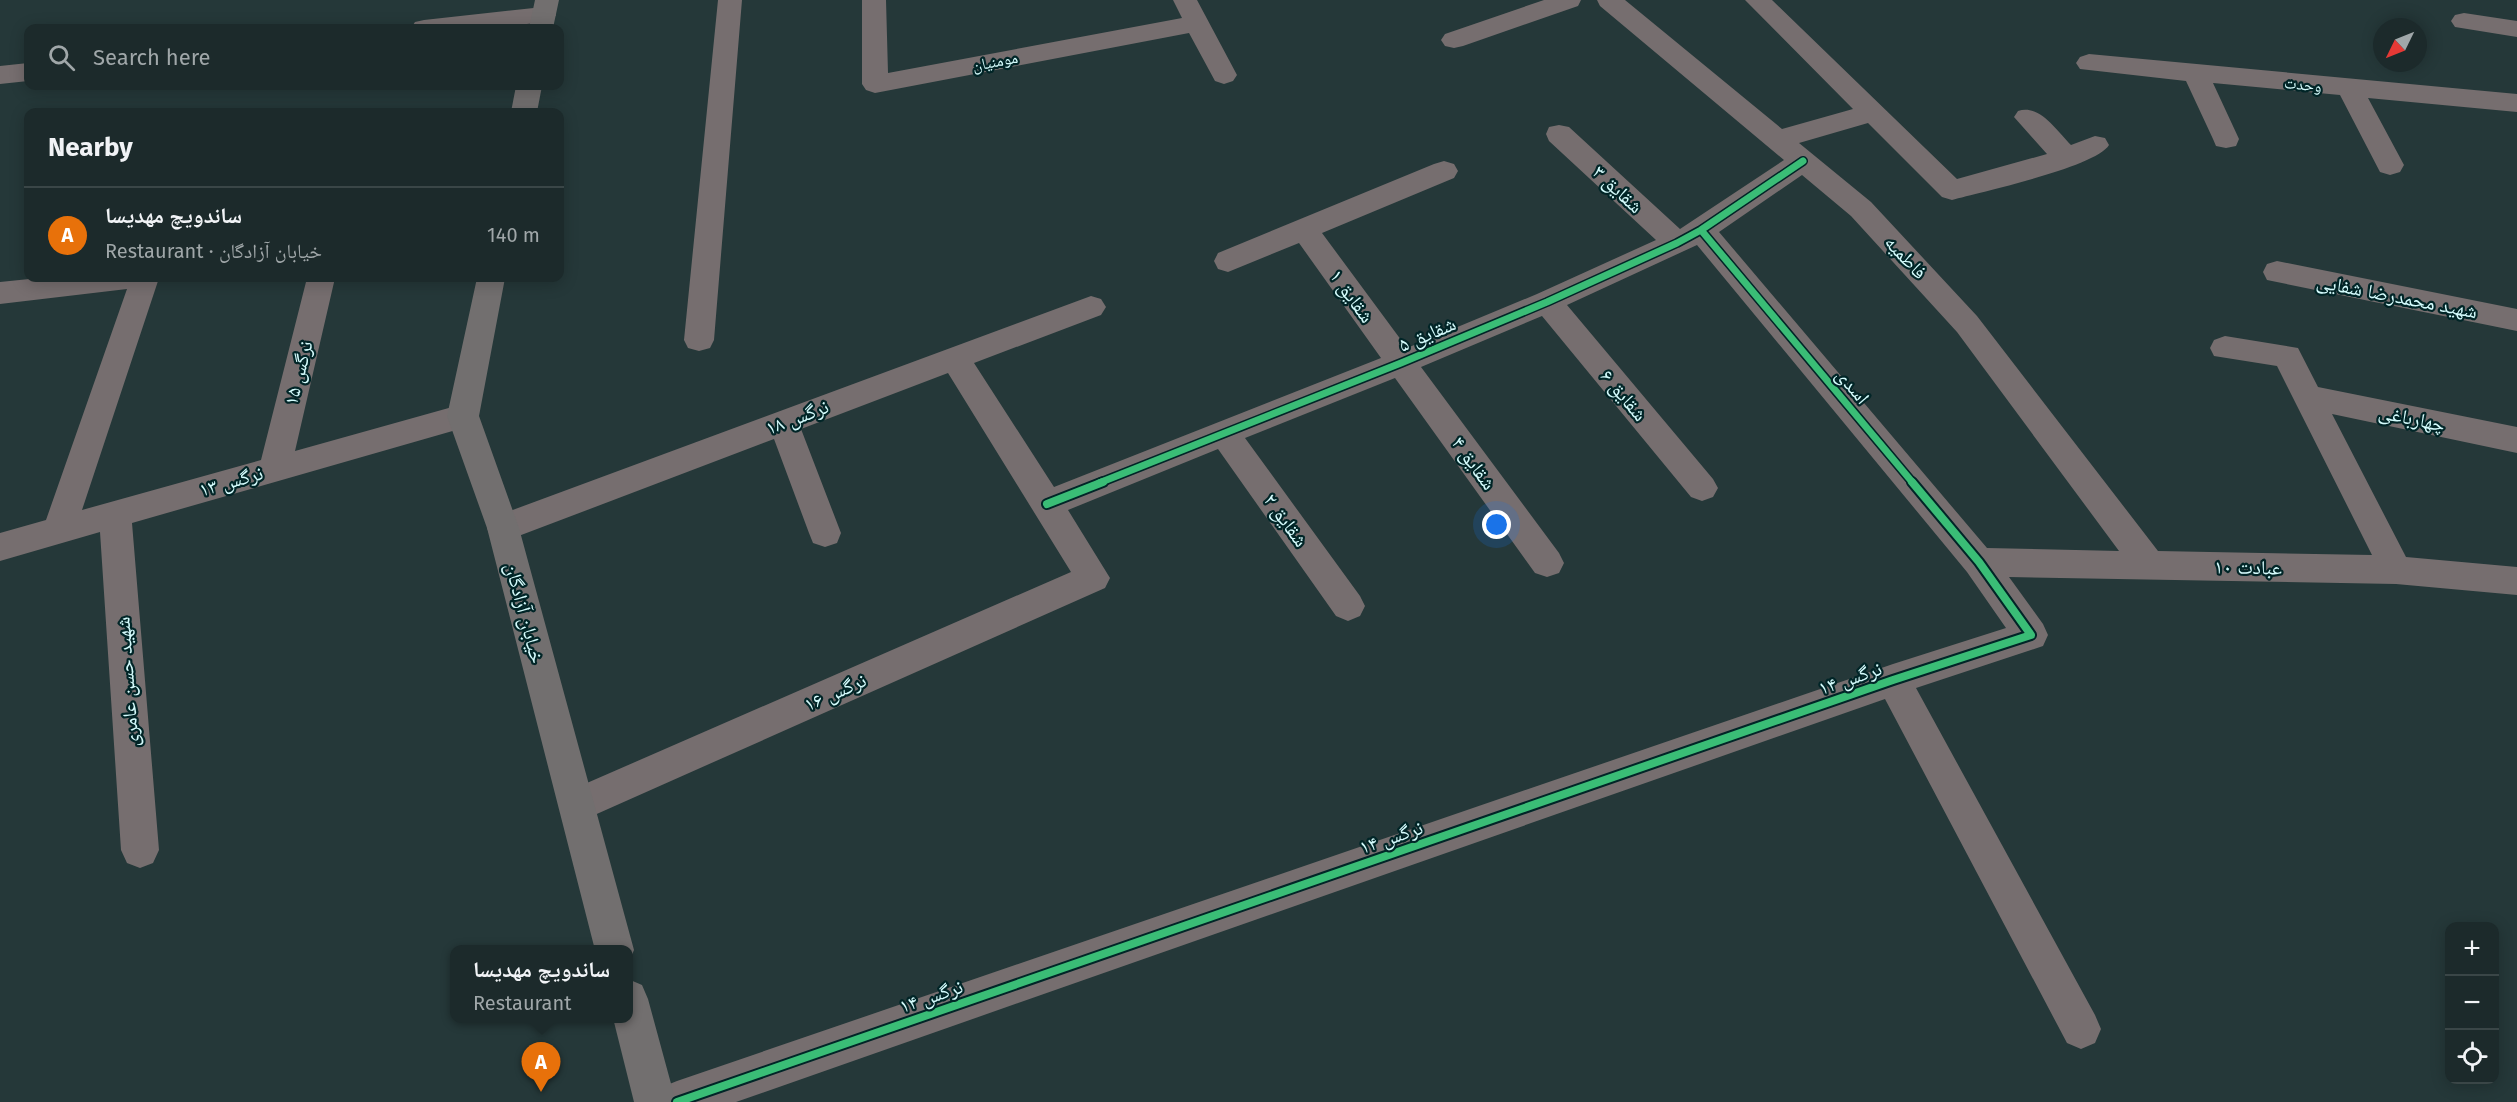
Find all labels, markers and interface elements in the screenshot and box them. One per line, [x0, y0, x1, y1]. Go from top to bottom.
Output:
north arrow [2373, 18, 2427, 72]
search box [24, 24, 564, 90]
icon: search [45, 41, 78, 74]
text: Search here [93, 44, 211, 71]
street label: مومنیان [971, 48, 1020, 76]
street label: وحدت [2283, 73, 2323, 96]
text: Nearby [48, 132, 133, 163]
street label: شقایق ۳ [1588, 160, 1648, 218]
text: ساندویچ مهدیسا [105, 202, 242, 229]
text: A [62, 223, 73, 247]
text: 140 m [487, 223, 540, 247]
street label: فاطمیه [1880, 230, 1932, 284]
text: Restaurant · خیابان آزادگان [105, 239, 322, 263]
street label: شقایق ۱ [1325, 265, 1379, 327]
street label: شهید محمدرضا شفایی [2315, 269, 2479, 323]
street label: شقایق ۵ [1395, 311, 1459, 357]
street label: نرگس ۱۵ [278, 338, 318, 408]
street label: اسدی [1831, 363, 1875, 409]
street label: شقایق ۶ [1596, 364, 1652, 426]
street label: نرگس ۱۸ [762, 394, 832, 440]
street label: چهارباغی [2376, 399, 2448, 437]
street label: شقایق ۴ [1447, 432, 1501, 494]
street label: نرگس ۱۳ [196, 460, 266, 502]
street label: شقایق ۲ [1259, 489, 1313, 551]
your location [1482, 510, 1511, 539]
street label: عبادت ۱۰ [2214, 554, 2282, 580]
street label: خیابان آزادگان [500, 560, 550, 666]
street label: شهید حسن عامری [110, 616, 144, 748]
street label: نرگس ۱۴ [1815, 656, 1885, 700]
street label: نرگس ۱۶ [800, 668, 870, 716]
street label: نرگس ۱۴ [1356, 815, 1426, 859]
map controls [2445, 922, 2499, 1084]
button: + [2445, 922, 2499, 976]
popup [450, 945, 633, 1023]
text: ساندویچ مهدیسا [473, 956, 610, 983]
street label: نرگس ۱۴ [896, 974, 966, 1018]
button: − [2445, 976, 2499, 1030]
text: Restaurant [473, 991, 571, 1015]
button: locate [2445, 1030, 2499, 1084]
pin: A [522, 1042, 560, 1092]

